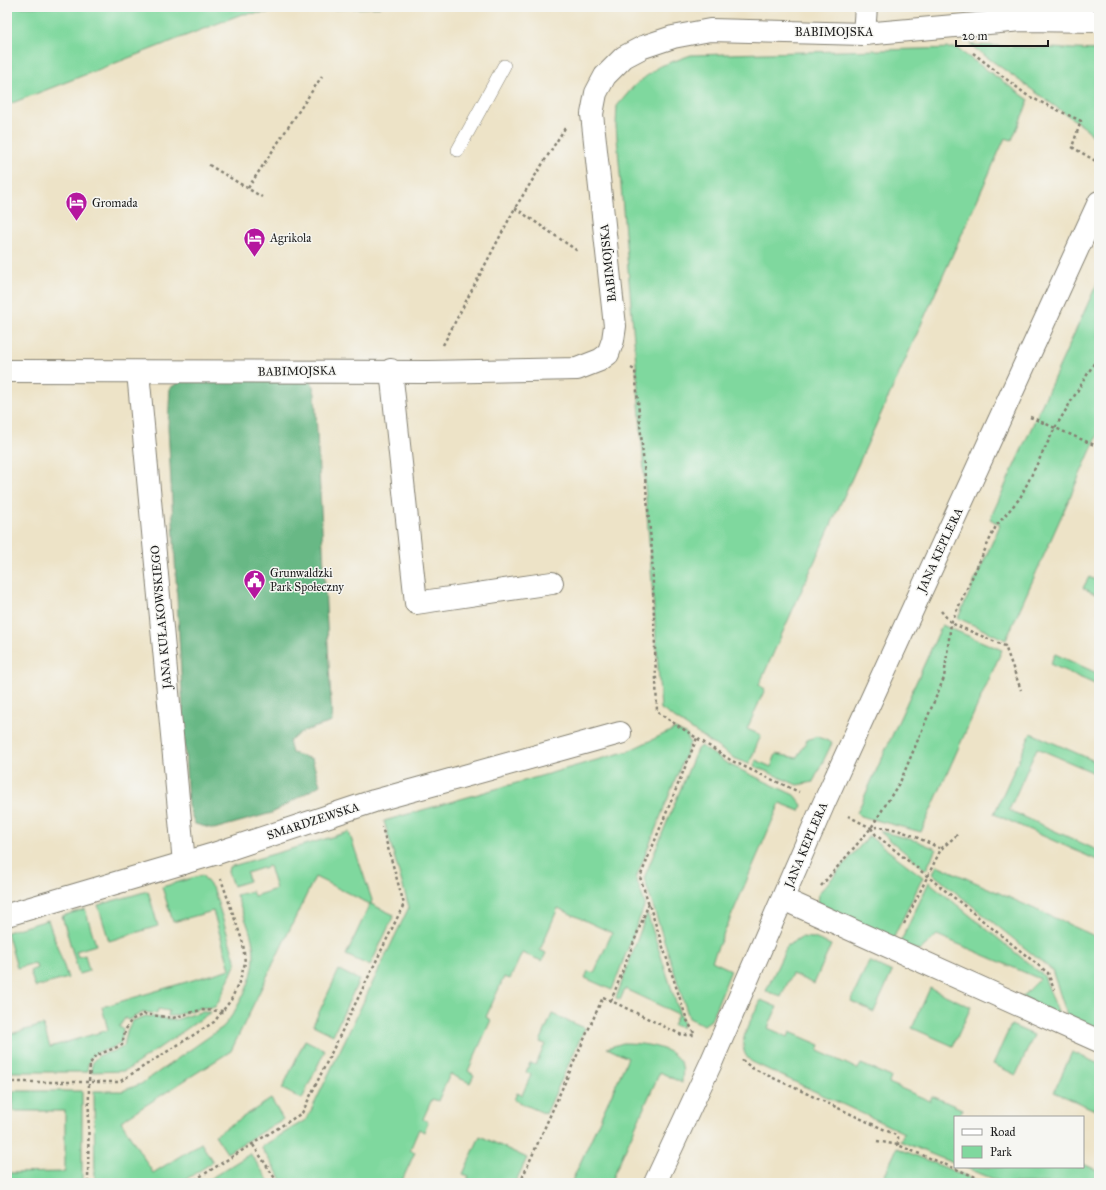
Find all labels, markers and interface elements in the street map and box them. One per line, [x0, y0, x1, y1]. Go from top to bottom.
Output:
scale bar [956, 22, 1048, 48]
street label: BABIMOJSKA [795, 25, 873, 40]
text: 20 m [962, 29, 988, 43]
hotel icon: Gromada [64, 190, 90, 223]
place label: Gromada [92, 196, 138, 210]
street label: BABIMOJSKA [597, 223, 620, 303]
hotel icon: Agrikola [242, 225, 268, 258]
place label: Agrikola [269, 231, 312, 246]
street label: BABIMOJSKA [258, 363, 336, 380]
street label: JANA KEPLERA [913, 506, 967, 597]
street label: JANA KUŁAKOWSKIEGO [148, 544, 175, 691]
place label: Grunwaldzki Park Społeczny [270, 566, 344, 594]
public building icon: Grunwaldzki Park Społeczny [241, 567, 267, 600]
street label: SMARDZEWSKA [265, 799, 361, 843]
street label: JANA KEPLERA [781, 800, 831, 892]
legend [954, 1116, 1084, 1168]
text: Road [990, 1125, 1016, 1139]
text: Park [990, 1145, 1012, 1159]

